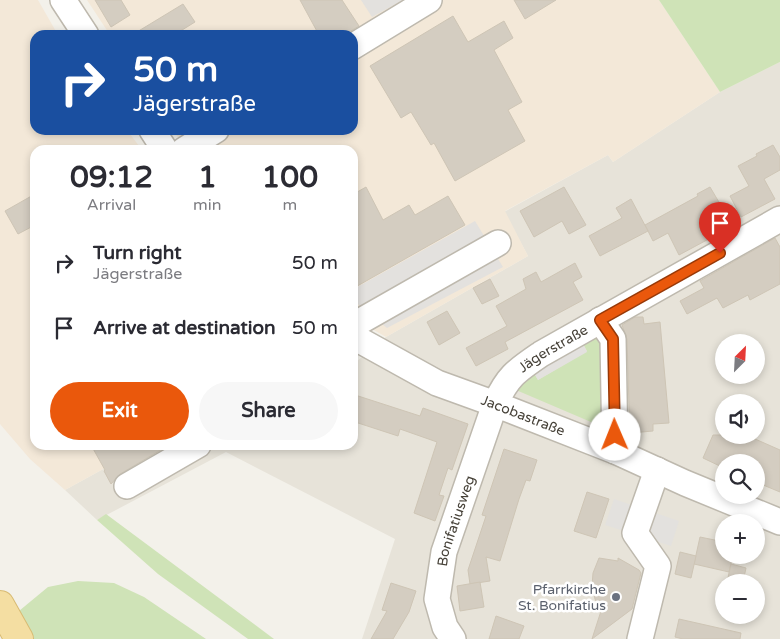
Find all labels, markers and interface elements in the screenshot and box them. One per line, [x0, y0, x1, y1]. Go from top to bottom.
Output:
text: 50 m [133, 49, 218, 91]
icon: right [50, 50, 115, 115]
text: Jägerstraße [133, 91, 256, 117]
text: 09:12 [70, 159, 153, 196]
text: 1 [198, 159, 217, 196]
text: 100 [262, 159, 318, 196]
text: Arrival [87, 195, 136, 215]
text: min [193, 195, 222, 215]
text: m [282, 195, 297, 215]
pin [699, 202, 741, 253]
icon: arrive [706, 209, 734, 237]
text: Turn right [93, 242, 181, 264]
icon: right [50, 249, 78, 277]
text: 50 m [292, 252, 338, 274]
text: Jägerstraße [93, 264, 182, 284]
icon: arrive [50, 314, 78, 342]
text: Arrive at destination [93, 317, 276, 339]
text: 50 m [292, 317, 338, 339]
street label: Jägerstraße [515, 321, 591, 376]
north arrow [715, 334, 765, 384]
map controls [715, 334, 765, 624]
button: Exit [50, 382, 189, 440]
button: Share [199, 382, 338, 440]
street label: Jacobastraße [479, 391, 568, 439]
button: sound [715, 394, 765, 444]
position arrow [588, 408, 640, 460]
button: search [715, 454, 765, 504]
street label: Bonifatiusweg [433, 473, 478, 568]
button: + [715, 514, 765, 564]
button: − [715, 574, 765, 624]
place label: Pfarrkirche St. Bonifatius [518, 581, 606, 614]
marker: Pfarrkirche St. Bonifatius [610, 591, 622, 603]

